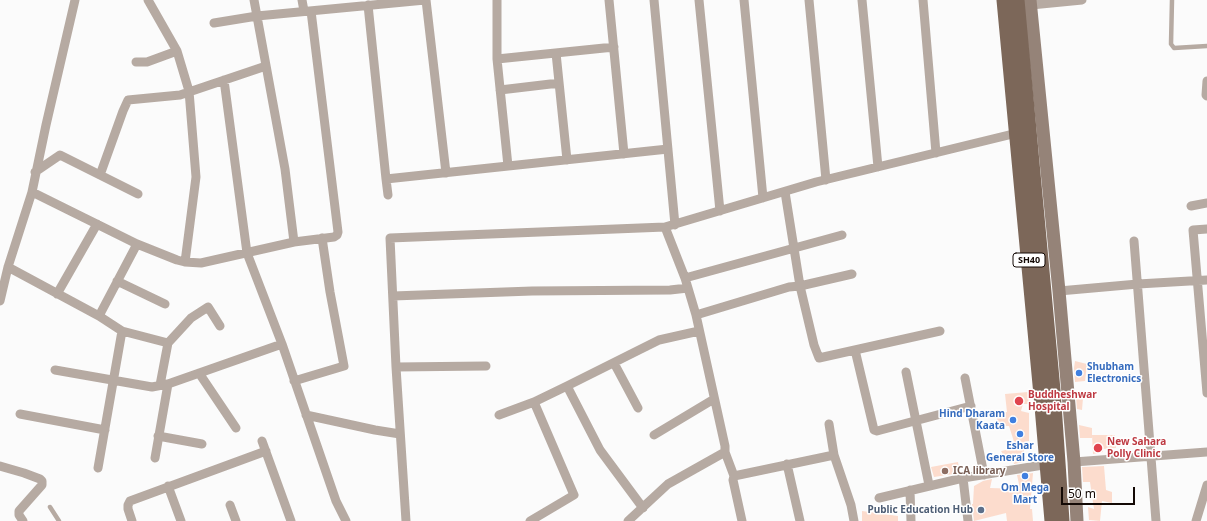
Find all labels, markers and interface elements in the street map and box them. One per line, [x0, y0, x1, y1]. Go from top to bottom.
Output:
road number: SH40 [1013, 253, 1045, 267]
place label: Shubham Electronics [1087, 361, 1141, 384]
marker: Shubham Electronics [1074, 368, 1084, 378]
place label: Buddheshwar Hospital [1028, 389, 1097, 412]
marker: Buddheshwar Hospital [1013, 395, 1025, 407]
place label: Hind Dharam Kaata [939, 408, 1005, 432]
marker: Hind Dharam Kaata [1008, 415, 1018, 425]
marker: Eshar General Store [1015, 429, 1025, 439]
place label: New Sahara Polly Clinic [1107, 436, 1166, 460]
place label: Eshar General Store [986, 440, 1054, 464]
marker: New Sahara Polly Clinic [1092, 442, 1104, 454]
place label: ICA library [953, 465, 1006, 477]
marker: ICA library [940, 466, 950, 476]
marker: Om Mega Mart [1020, 471, 1030, 481]
scale bar [1063, 479, 1137, 505]
place label: Om Mega Mart [1001, 482, 1049, 506]
text: 50 m [1068, 485, 1096, 502]
place label: Public Education Hub [868, 504, 973, 516]
marker: Public Education Hub [976, 505, 986, 515]

